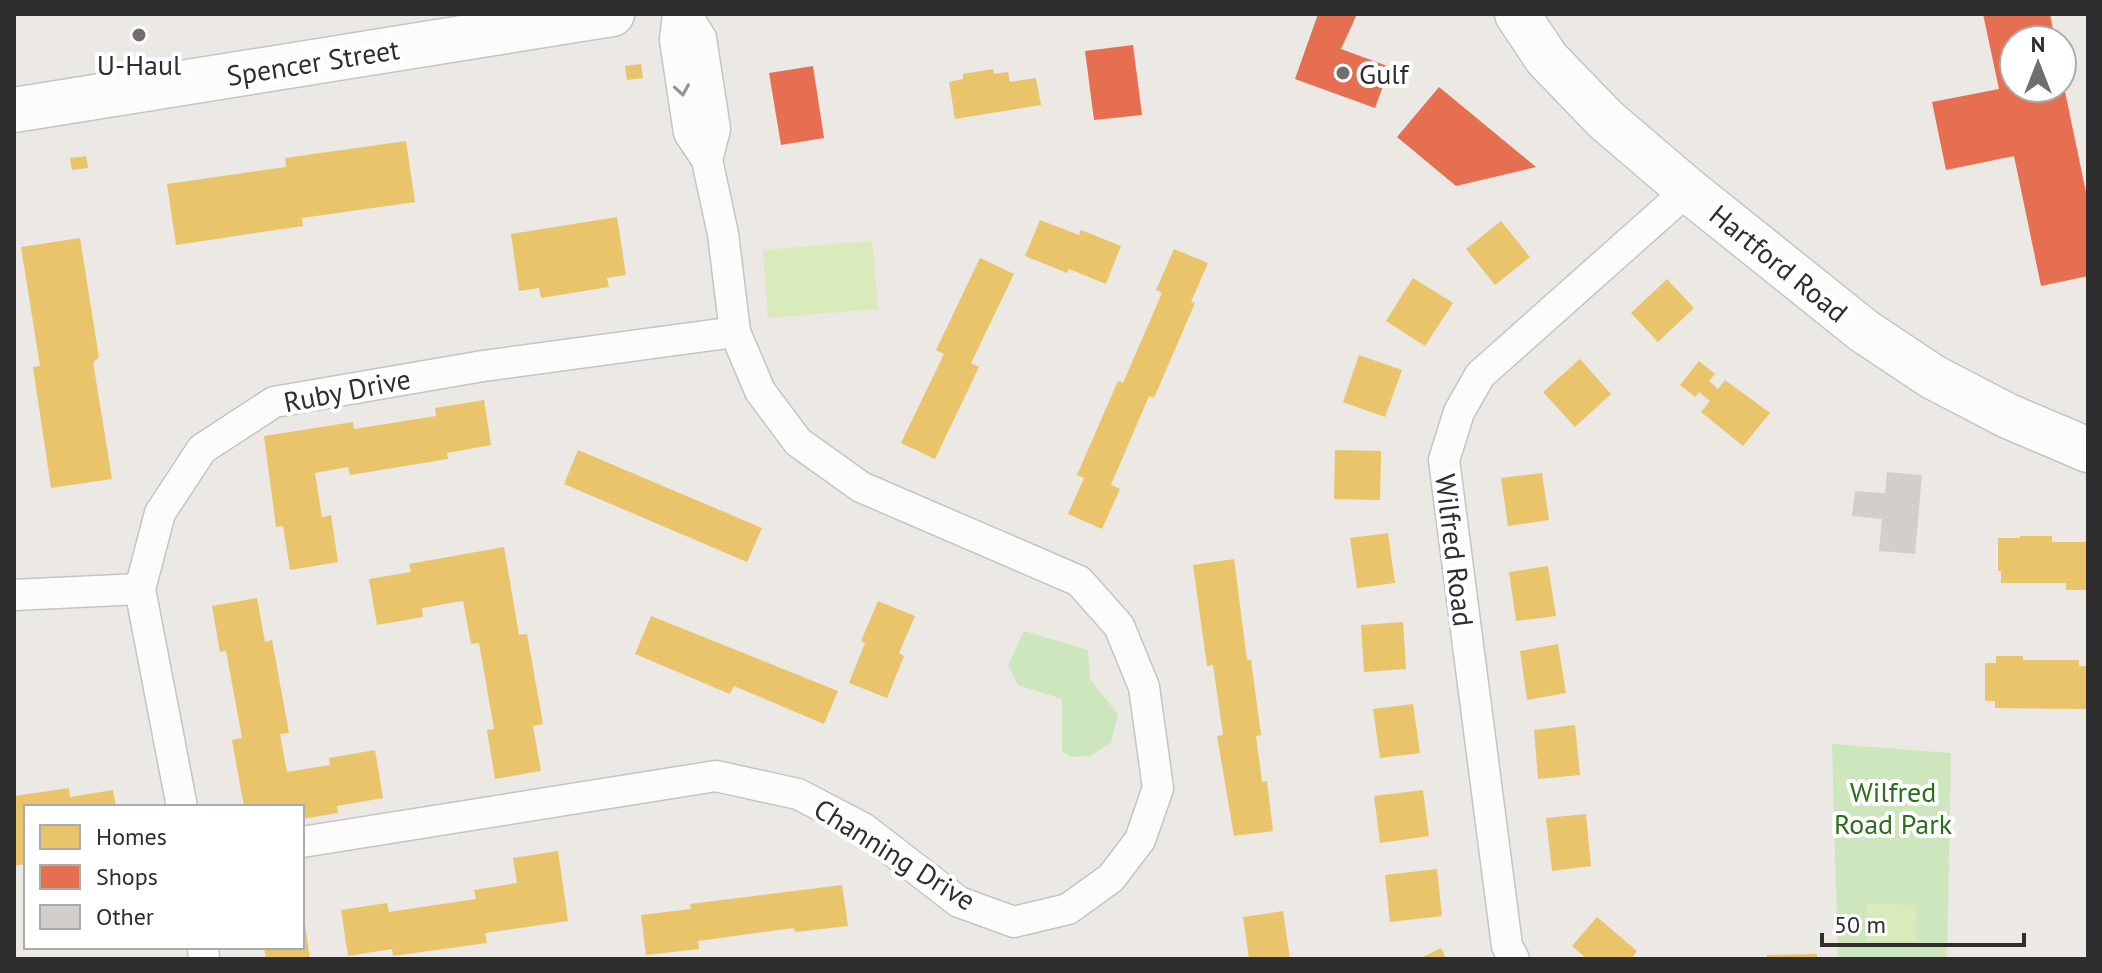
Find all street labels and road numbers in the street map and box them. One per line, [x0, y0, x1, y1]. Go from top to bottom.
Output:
street label: Spencer Street [224, 30, 402, 94]
street label: Hartford Road [1702, 196, 1856, 330]
street label: Ruby Drive [280, 360, 414, 420]
street label: Wilfred Road [1427, 472, 1483, 628]
street label: Channing Drive [807, 790, 983, 918]

